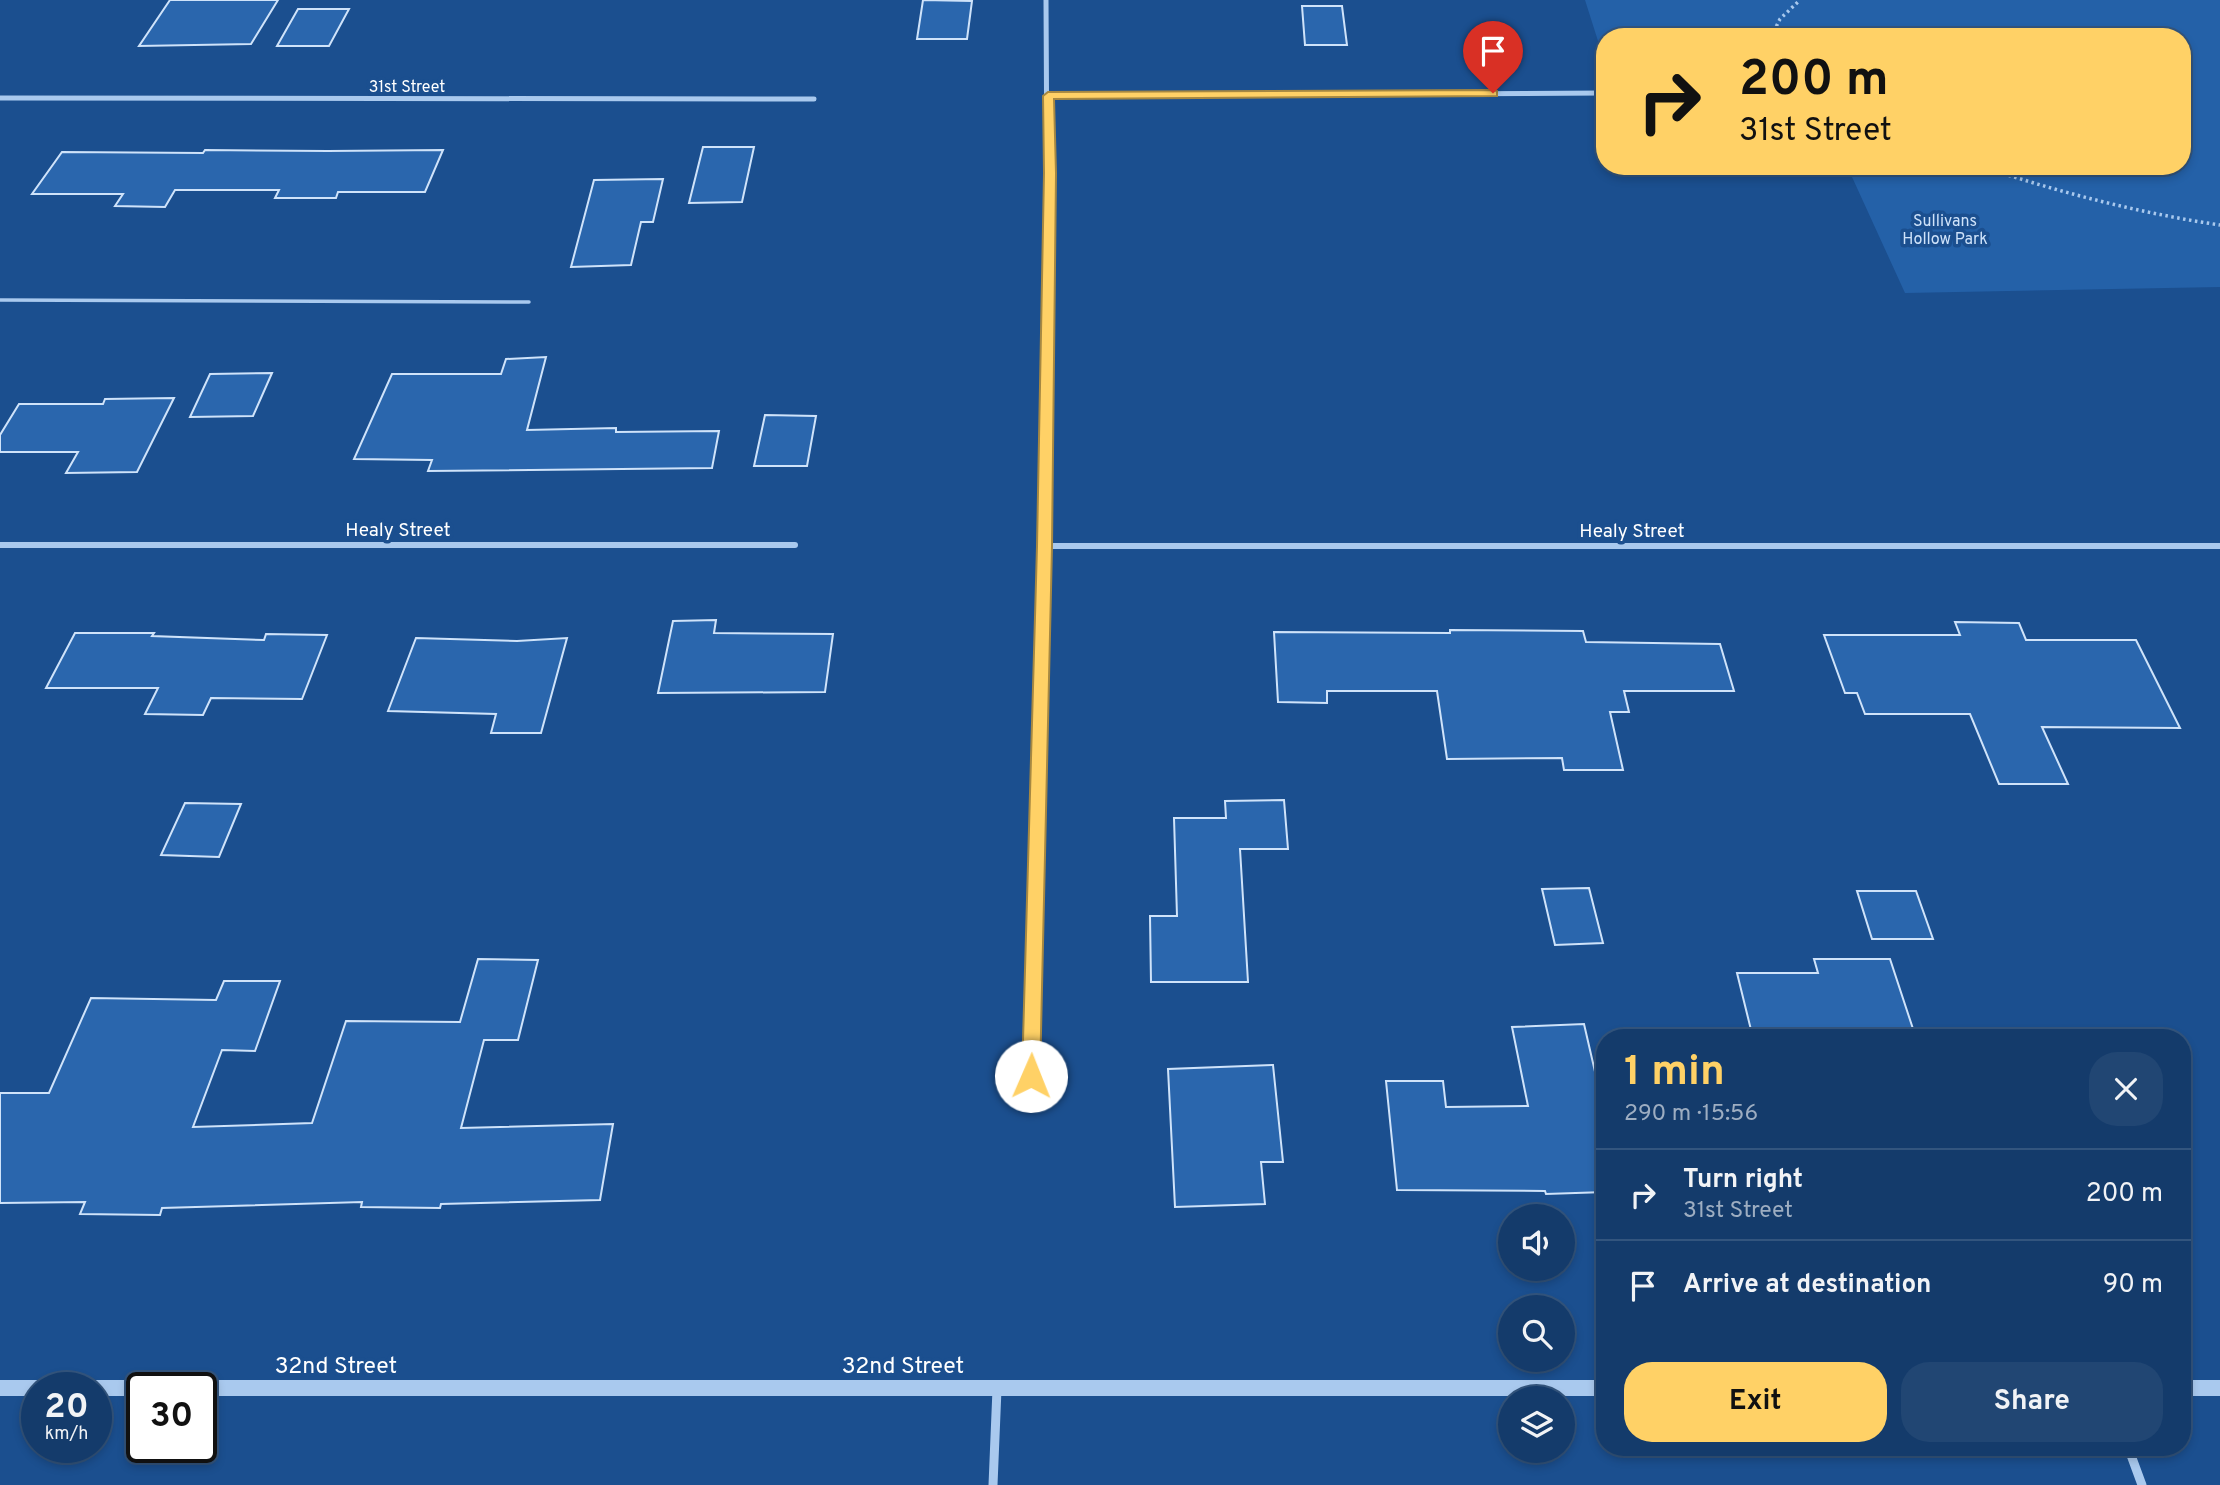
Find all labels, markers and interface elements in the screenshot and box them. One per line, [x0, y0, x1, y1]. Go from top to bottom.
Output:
pin [1463, 21, 1523, 93]
icon: arrive [1474, 32, 1512, 70]
text: 200 m [1739, 51, 1889, 113]
icon: right [1624, 56, 1715, 147]
street label: 31st Street [369, 78, 445, 98]
text: 31st Street [1739, 112, 1892, 152]
park label: Sullivans Hollow Park [1902, 212, 1988, 250]
street label: Healy Street [345, 519, 451, 543]
street label: Healy Street [1579, 520, 1685, 544]
position arrow [994, 1039, 1068, 1113]
text: 1 min [1624, 1047, 1725, 1100]
button: close [2089, 1052, 2163, 1126]
text: 290 m · 15:56 [1624, 1100, 1758, 1129]
text: Turn right [1683, 1164, 1803, 1197]
icon: right [1624, 1176, 1662, 1214]
text: 200 m [2086, 1178, 2163, 1211]
text: 31st Street [1683, 1197, 1793, 1226]
map controls [1498, 1204, 1575, 1463]
button: sound [1498, 1204, 1575, 1281]
icon: arrive [1624, 1267, 1662, 1305]
text: Arrive at destination [1683, 1269, 1931, 1302]
text: 90 m [2103, 1269, 2163, 1302]
button: search [1498, 1295, 1575, 1372]
street label: 32nd Street [275, 1353, 397, 1382]
street label: 32nd Street [842, 1353, 964, 1382]
button: Exit [1624, 1362, 1887, 1442]
button: Share [1901, 1362, 2163, 1442]
speed limit sign: 30 [126, 1372, 217, 1463]
text: 20 [44, 1386, 89, 1430]
button: layers [1498, 1386, 1575, 1463]
text: km/h [45, 1423, 88, 1446]

